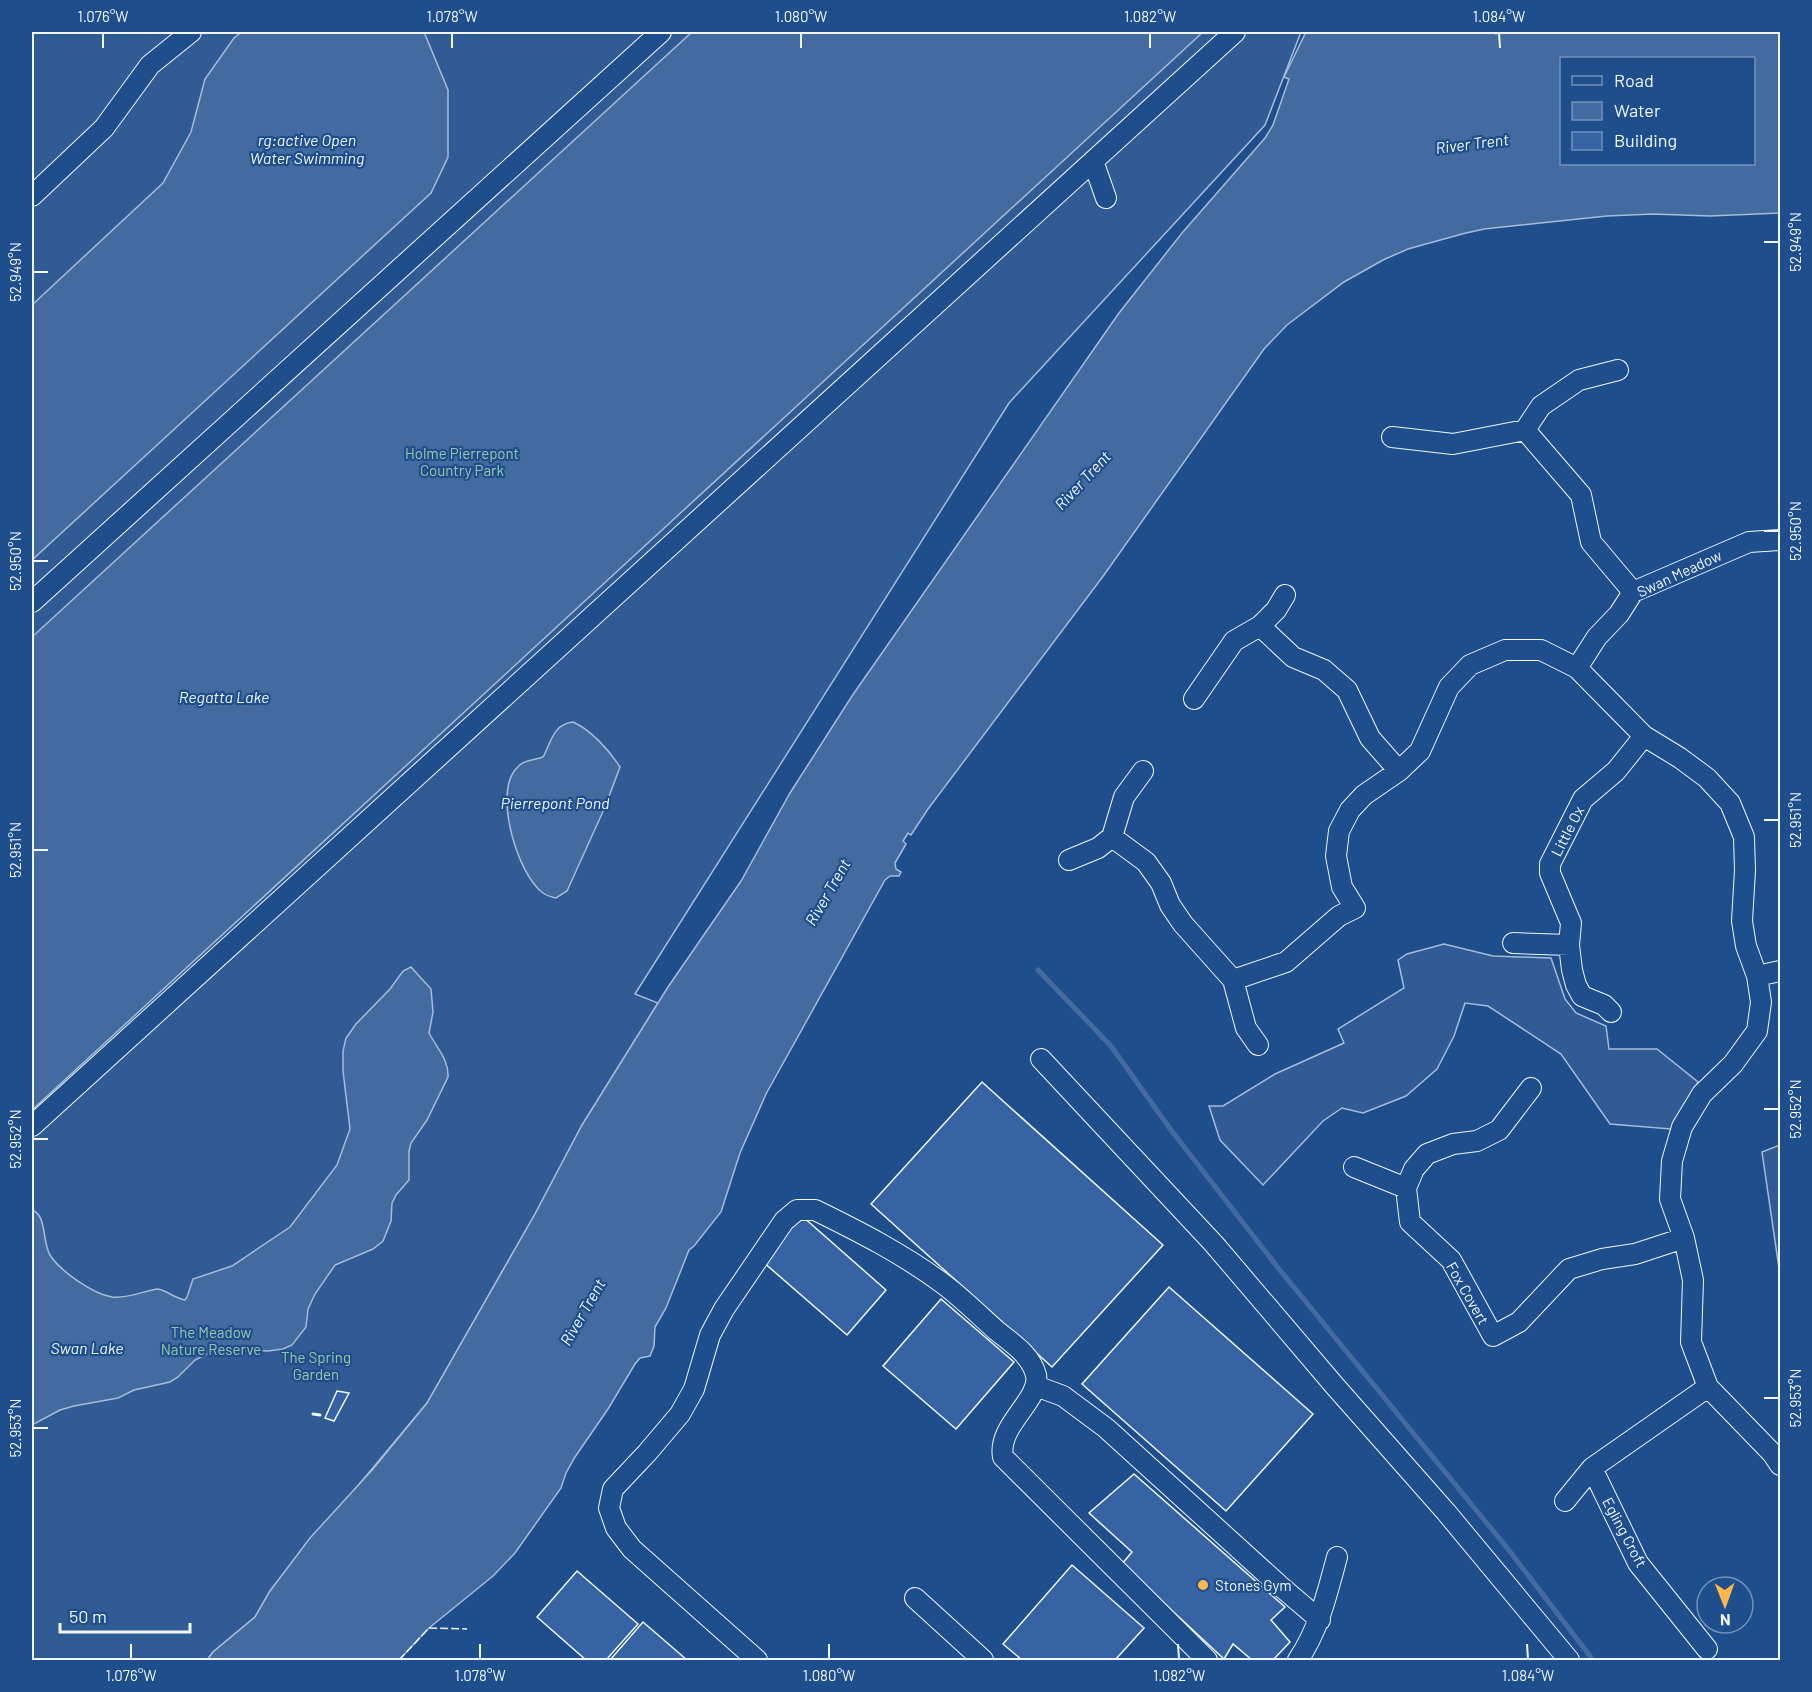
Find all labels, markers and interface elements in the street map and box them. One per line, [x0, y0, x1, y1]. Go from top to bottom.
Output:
text: 1.076°W [77, 7, 129, 25]
text: 1.078°W [426, 7, 478, 25]
text: 1.080°W [775, 7, 827, 25]
text: 1.082°W [1124, 7, 1176, 25]
text: 1.084°W [1473, 7, 1525, 25]
legend [1560, 57, 1755, 165]
text: Road [1614, 69, 1654, 91]
text: Water [1614, 99, 1661, 121]
water label: River Trent [1434, 129, 1510, 157]
text: Building [1614, 129, 1677, 151]
water label: rg:active Open Water Swimming [250, 130, 364, 167]
text: 52.949°N [1786, 212, 1804, 272]
text: 52.949°N [6, 242, 24, 302]
park label: Holme Pierrepont Country Park [405, 444, 519, 479]
water label: River Trent [1050, 446, 1114, 513]
text: 52.950°N [1786, 501, 1804, 561]
text: 52.950°N [6, 531, 24, 591]
street label: Swan Meadow [1634, 545, 1724, 600]
water label: Regatta Lake [179, 687, 269, 706]
text: 52.951°N [1786, 792, 1804, 848]
water label: Pierrepont Pond [500, 793, 610, 812]
street label: Little Ox [1547, 803, 1587, 859]
text: 52.951°N [6, 822, 24, 878]
water label: River Trent [800, 855, 854, 929]
text: 52.952°N [1786, 1079, 1804, 1139]
text: 52.952°N [6, 1109, 24, 1169]
street label: Fox Covert [1443, 1259, 1493, 1327]
water label: River Trent [555, 1275, 609, 1349]
park label: The Meadow Nature Reserve [161, 1323, 261, 1358]
water label: Swan Lake [51, 1338, 123, 1357]
park label: The Spring Garden [281, 1348, 351, 1383]
text: 52.953°N [1786, 1368, 1804, 1428]
text: 52.953°N [6, 1398, 24, 1458]
street label: Egling Croft [1599, 1494, 1651, 1570]
north arrow [1695, 1575, 1755, 1635]
place label: Stones Gym [1215, 1576, 1292, 1594]
marker: Stones Gym [1196, 1578, 1210, 1592]
scale bar [60, 1596, 190, 1634]
text: 50 m [69, 1605, 107, 1627]
text: N [1720, 1611, 1731, 1630]
text: 1.076°W [105, 1666, 157, 1684]
text: 1.078°W [454, 1666, 506, 1684]
text: 1.080°W [803, 1666, 855, 1684]
text: 1.082°W [1153, 1666, 1205, 1684]
text: 1.084°W [1502, 1666, 1554, 1684]

